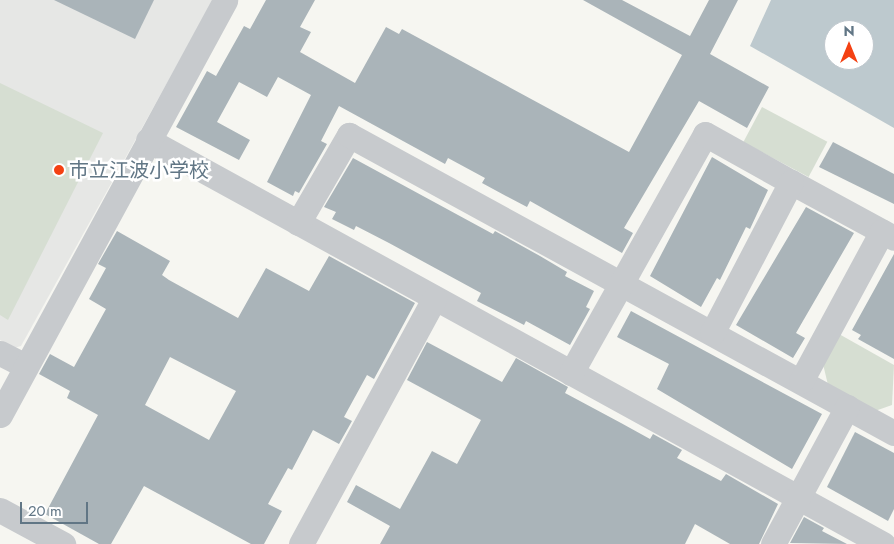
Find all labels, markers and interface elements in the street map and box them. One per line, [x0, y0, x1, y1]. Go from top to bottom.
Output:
north arrow [824, 20, 874, 70]
text: N [843, 21, 855, 41]
place label: 市立江波小学校 [69, 158, 209, 182]
marker: 市立江波小学校 [53, 164, 65, 176]
scale bar [22, 492, 90, 524]
text: 20 m [28, 500, 62, 522]

